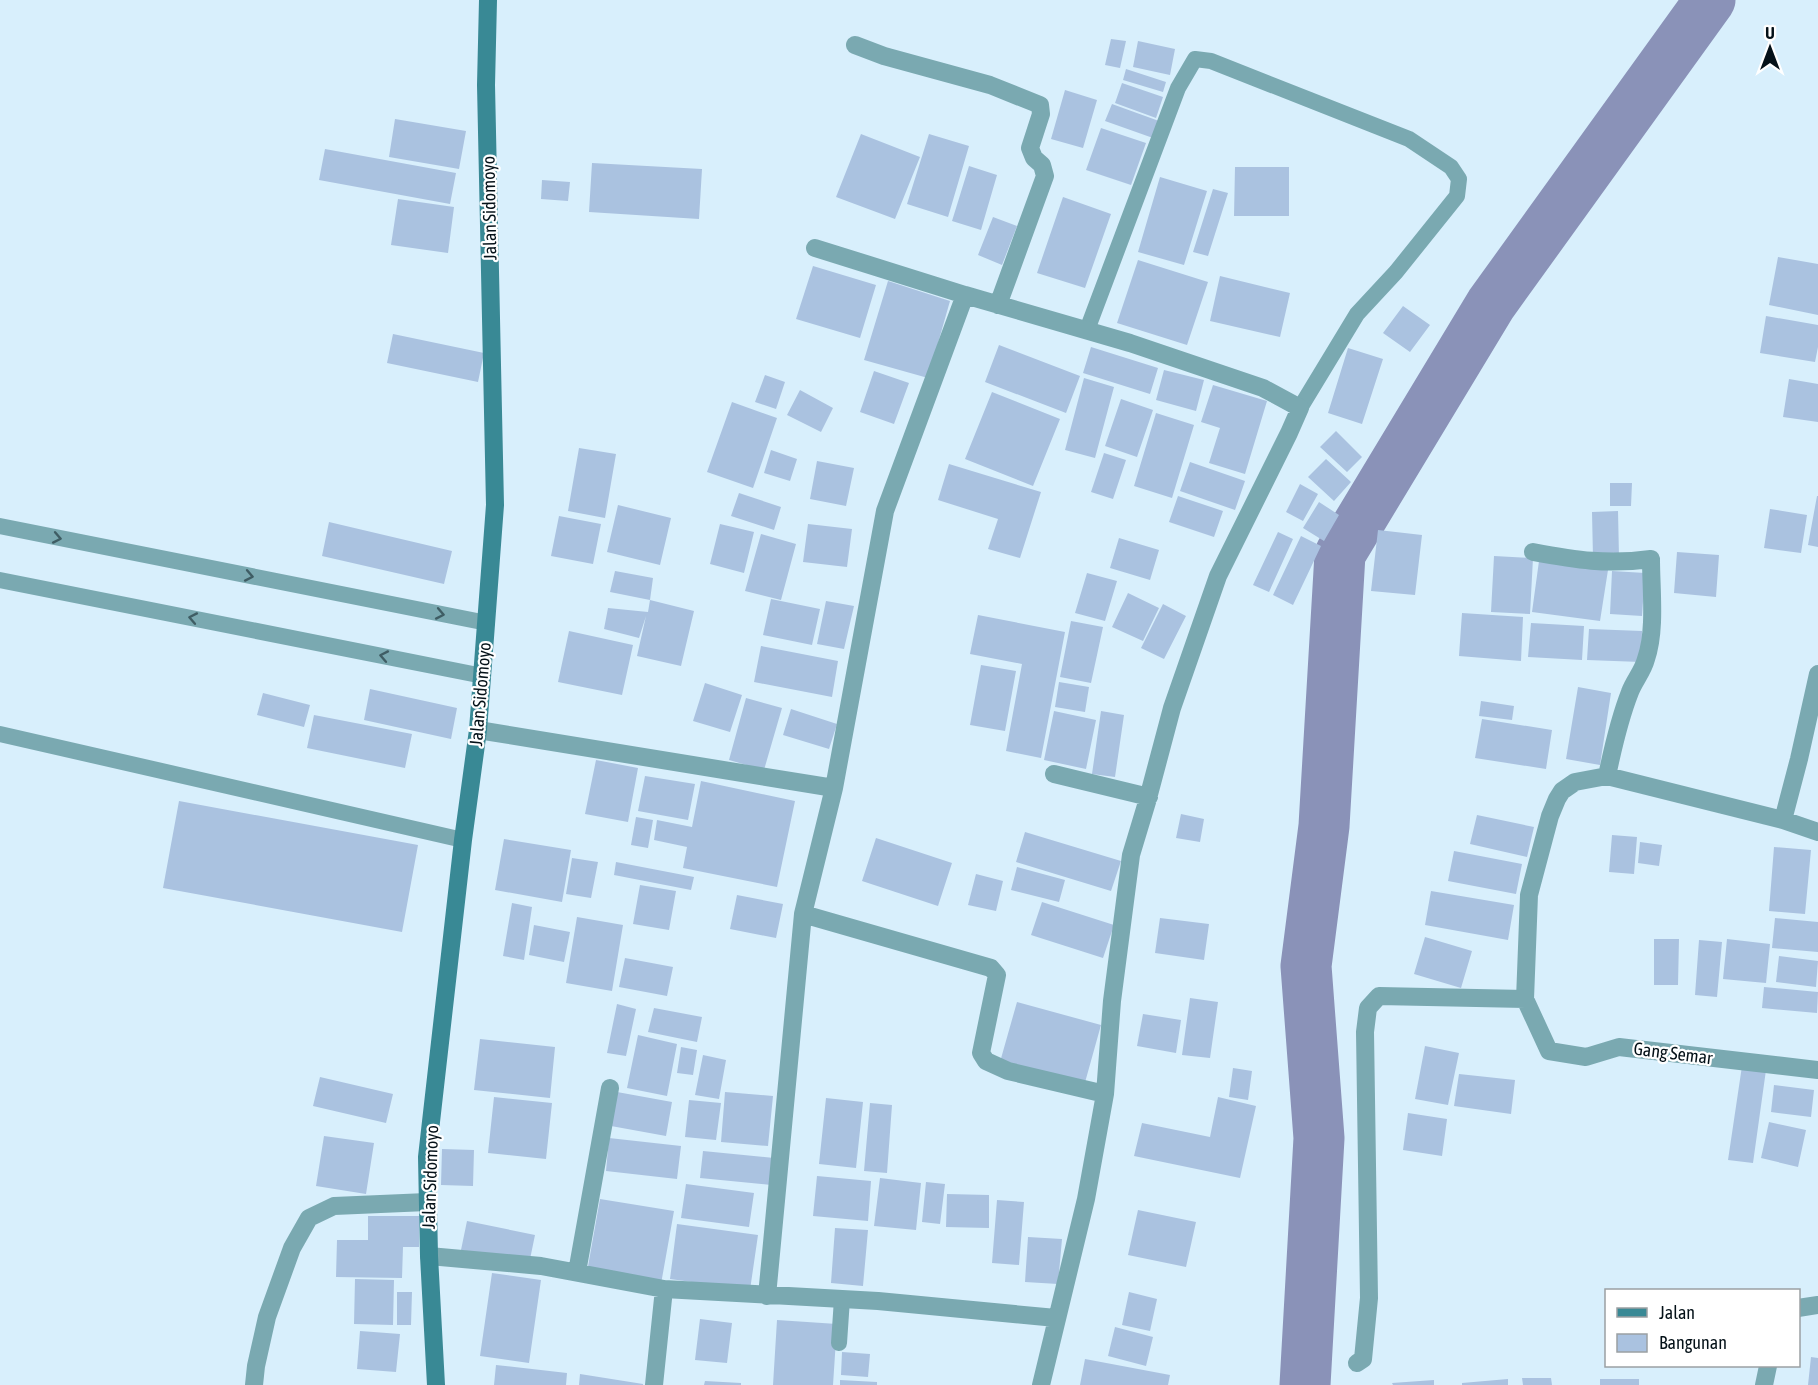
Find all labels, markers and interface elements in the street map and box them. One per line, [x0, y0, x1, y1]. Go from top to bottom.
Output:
north arrow [1740, 18, 1800, 78]
text: U [1765, 24, 1775, 42]
street label: Jalan Sidomoyo [478, 156, 500, 260]
one-way arrow [52, 531, 62, 544]
one-way arrow [243, 569, 253, 582]
one-way arrow [435, 607, 445, 620]
one-way arrow [189, 612, 199, 625]
street label: Jalan Sidomoyo [465, 641, 495, 747]
one-way arrow [380, 650, 390, 663]
street label: Gang Semar [1632, 1038, 1714, 1068]
street label: Jalan Sidomoyo [418, 1125, 442, 1229]
legend [1605, 1289, 1800, 1367]
text: Jalan [1659, 1302, 1695, 1323]
text: Bangunan [1659, 1332, 1727, 1353]

